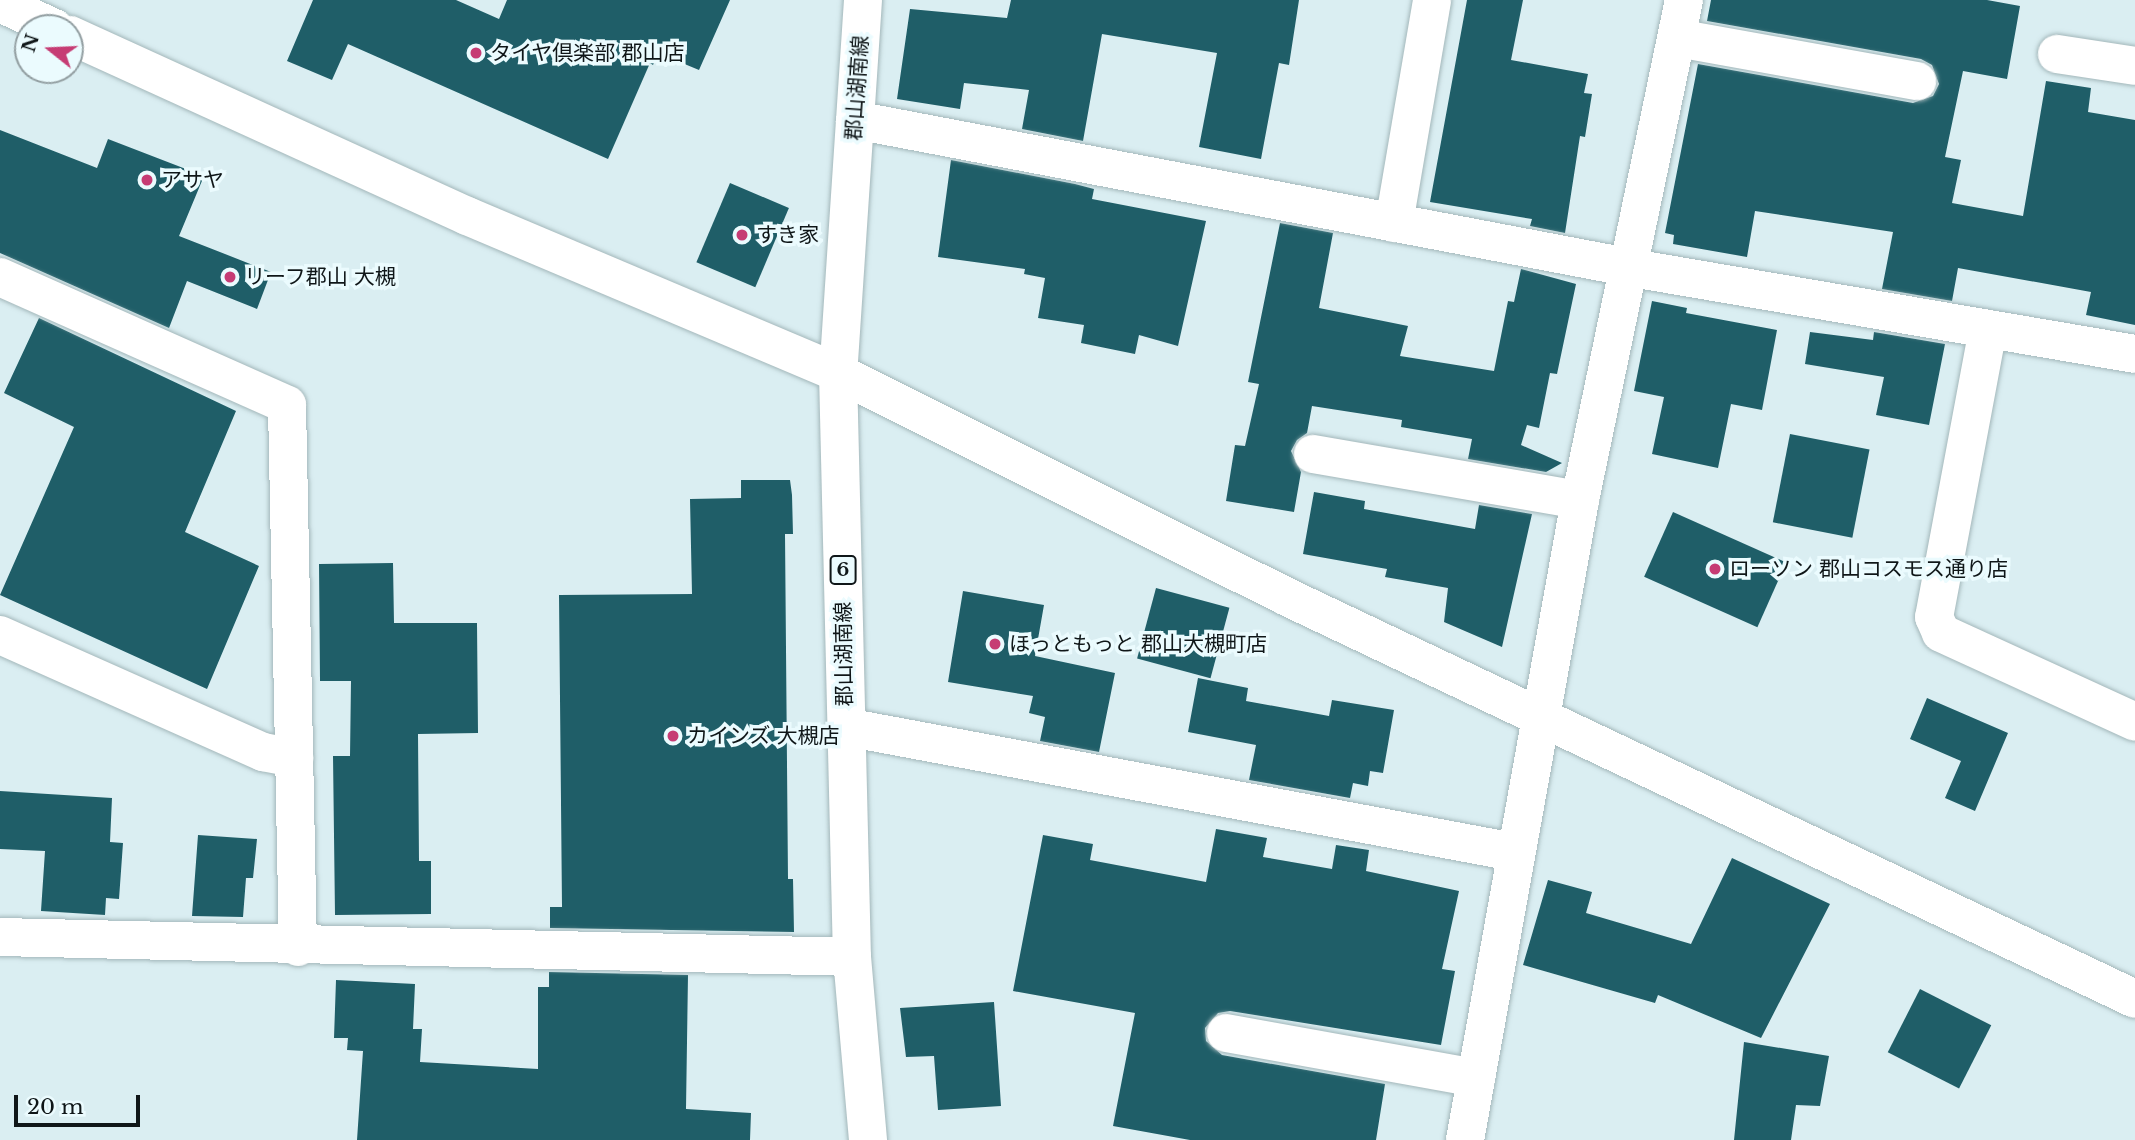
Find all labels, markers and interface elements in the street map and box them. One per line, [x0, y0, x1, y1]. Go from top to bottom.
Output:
north arrow [14, 14, 84, 84]
text: N [17, 31, 44, 55]
street label: 郡山湖南線 [841, 35, 873, 141]
place label: タイヤ倶楽部 郡山店 [490, 40, 685, 66]
marker: タイヤ倶楽部 郡山店 [468, 45, 484, 61]
place label: アサヤ [161, 167, 224, 193]
marker: アサヤ [139, 172, 155, 188]
place label: すき家 [756, 222, 819, 248]
marker: すき家 [734, 227, 750, 243]
place label: リーフ郡山 大槻 [244, 264, 397, 290]
marker: リーフ郡山 大槻 [222, 269, 238, 285]
road number: 6 [829, 554, 857, 586]
place label: ローソン 郡山コスモス通り店 [1729, 556, 2008, 582]
marker: ローソン 郡山コスモス通り店 [1707, 561, 1723, 577]
street label: 郡山湖南線 [830, 601, 858, 707]
place label: ほっともっと 郡山大槻町店 [1009, 631, 1267, 657]
marker: ほっともっと 郡山大槻町店 [987, 636, 1003, 652]
place label: カインズ 大槻店 [687, 723, 840, 749]
marker: カインズ 大槻店 [665, 728, 681, 744]
scale bar [18, 1080, 144, 1124]
text: 20 m [27, 1094, 84, 1120]

